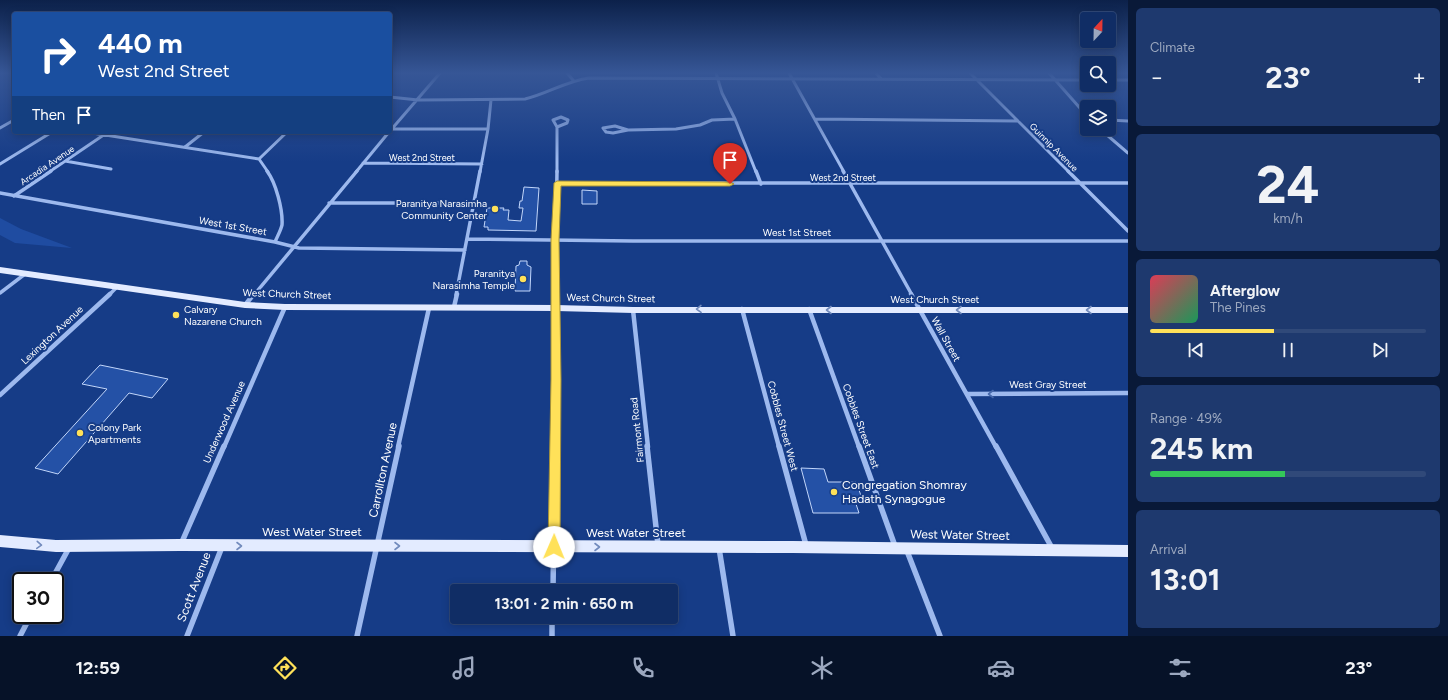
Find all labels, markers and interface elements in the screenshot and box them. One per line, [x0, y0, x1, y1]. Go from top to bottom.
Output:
north arrow [1080, 12, 1116, 48]
map controls [1080, 12, 1116, 136]
text: 440 m [98, 26, 183, 60]
icon: right [32, 28, 84, 80]
text: Climate [1150, 40, 1195, 55]
button: search [1080, 56, 1116, 92]
text: 23° [1265, 59, 1311, 96]
text: West 2nd Street [98, 60, 230, 82]
text: − [1150, 64, 1164, 91]
text: + [1412, 64, 1426, 91]
button: layers [1080, 100, 1116, 136]
icon: arrive [73, 104, 95, 126]
text: Then [32, 106, 65, 124]
street label: Guinnip Avenue [1027, 120, 1081, 174]
street label: Arcadia Avenue [18, 143, 76, 187]
pin [713, 143, 747, 184]
icon: arrive [719, 149, 741, 171]
street label: West 2nd Street [389, 152, 455, 163]
text: 24 [1256, 154, 1320, 216]
street label: West 2nd Street [810, 172, 876, 183]
place label: Paranitya Narasimha Community Center [396, 197, 488, 222]
marker: Paranitya Narasimha Community Center [490, 204, 500, 214]
text: km/h [1273, 211, 1303, 226]
street label: West 1st Street [198, 214, 268, 238]
street label: West 1st Street [763, 226, 832, 239]
place label: Paranitya Narasimha Temple [433, 267, 516, 292]
marker: Paranitya Narasimha Temple [518, 274, 528, 284]
text: Afterglow [1210, 282, 1280, 300]
street label: West Church Street [242, 286, 332, 302]
street label: West Church Street [567, 291, 656, 305]
street label: West Church Street [891, 293, 980, 306]
text: The Pines [1210, 300, 1266, 315]
street label: Lexington Avenue [18, 302, 86, 367]
place label: Calvary Nazarene Church [184, 303, 262, 328]
one-way arrow [696, 305, 702, 313]
one-way arrow [826, 306, 832, 314]
one-way arrow [956, 306, 962, 314]
one-way arrow [1086, 306, 1092, 314]
marker: Calvary Nazarene Church [171, 310, 181, 320]
street label: Wall Street [928, 314, 964, 364]
icon: previous [1185, 339, 1207, 361]
icon: pause [1277, 339, 1299, 361]
icon: next [1369, 339, 1391, 361]
street label: Underwood Avenue [200, 378, 248, 465]
street label: West Gray Street [1009, 378, 1087, 391]
street label: Cobbles Street West [765, 379, 801, 473]
street label: Cobbles Street East [840, 382, 882, 470]
one-way arrow [988, 390, 994, 398]
street label: Fairmont Road [627, 397, 647, 463]
text: Range · 49% [1150, 411, 1222, 426]
place label: Colony Park Apartments [88, 421, 141, 446]
street label: Carrollton Avenue [366, 421, 400, 519]
marker: Colony Park Apartments [75, 428, 85, 438]
text: 245 km [1150, 430, 1253, 467]
place label: Congregation Shomray Hadath Synagogue [842, 478, 967, 506]
marker: Congregation Shomray Hadath Synagogue [829, 487, 839, 497]
street label: West Water Street [262, 525, 362, 539]
position arrow [533, 526, 575, 568]
street label: West Water Street [586, 526, 686, 540]
street label: West Water Street [910, 527, 1010, 543]
one-way arrow [36, 540, 42, 549]
one-way arrow [236, 542, 242, 550]
one-way arrow [394, 542, 400, 550]
text: Arrival [1150, 542, 1187, 557]
one-way arrow [594, 543, 600, 551]
street label: Scott Avenue [174, 550, 214, 624]
text: 13:01 [1150, 561, 1220, 598]
speed limit sign: 30 [12, 572, 64, 624]
text: 13:01 · 2 min · 650 m [495, 595, 633, 613]
icon: directions [271, 654, 299, 682]
icon: music [450, 654, 478, 682]
icon: phone [629, 654, 657, 682]
icon: climate [808, 654, 836, 682]
icon: car [987, 654, 1015, 682]
icon: filters [1166, 654, 1194, 682]
text: 12:59 [76, 657, 120, 679]
text: 23° [1345, 657, 1372, 679]

